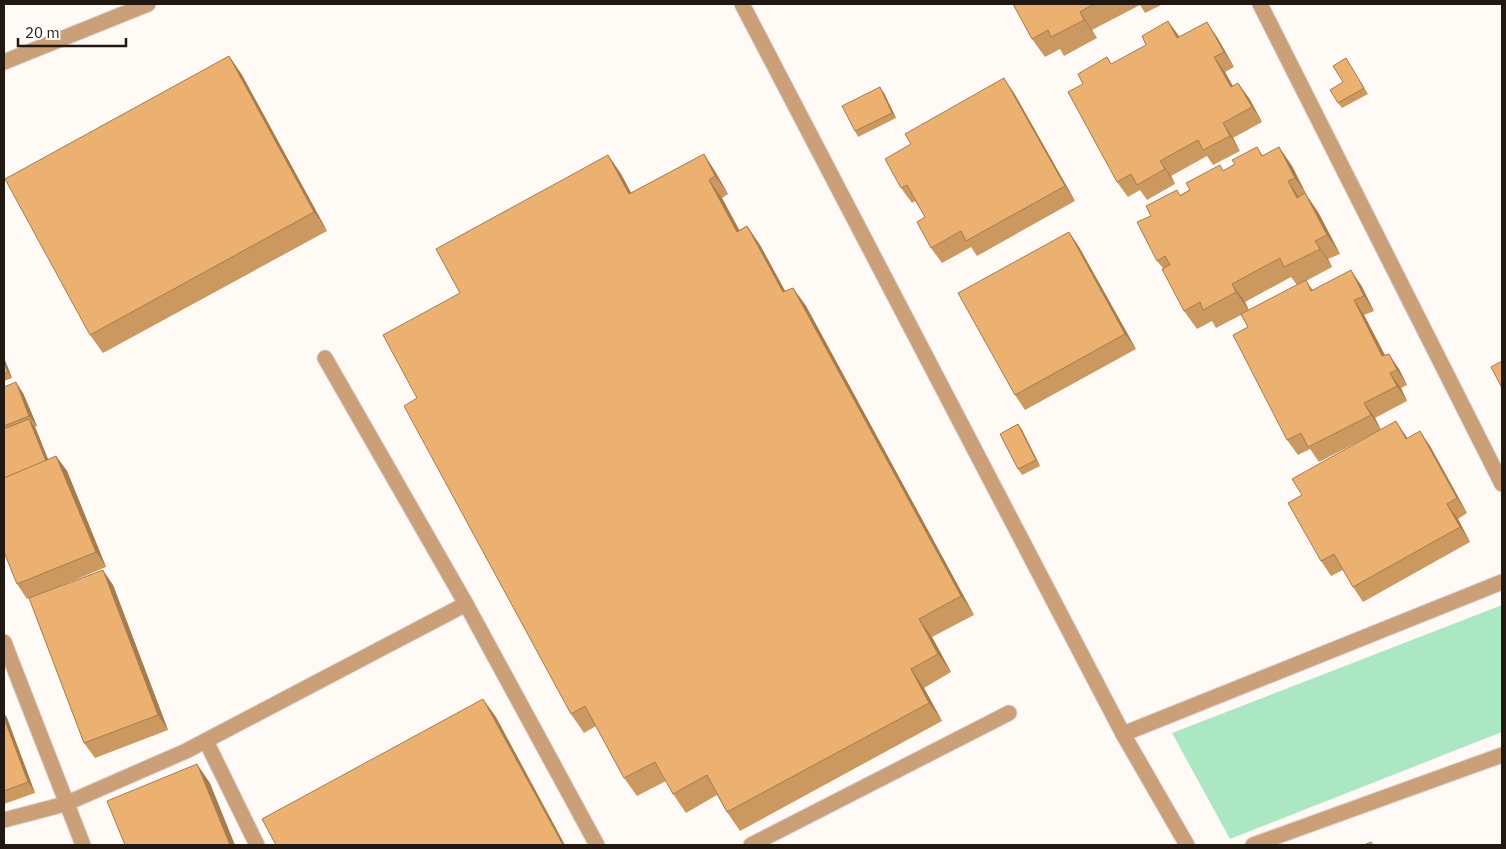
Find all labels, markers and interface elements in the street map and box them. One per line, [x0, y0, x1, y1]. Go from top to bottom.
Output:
scale bar [18, 15, 125, 47]
text: 20 m [25, 23, 60, 42]

